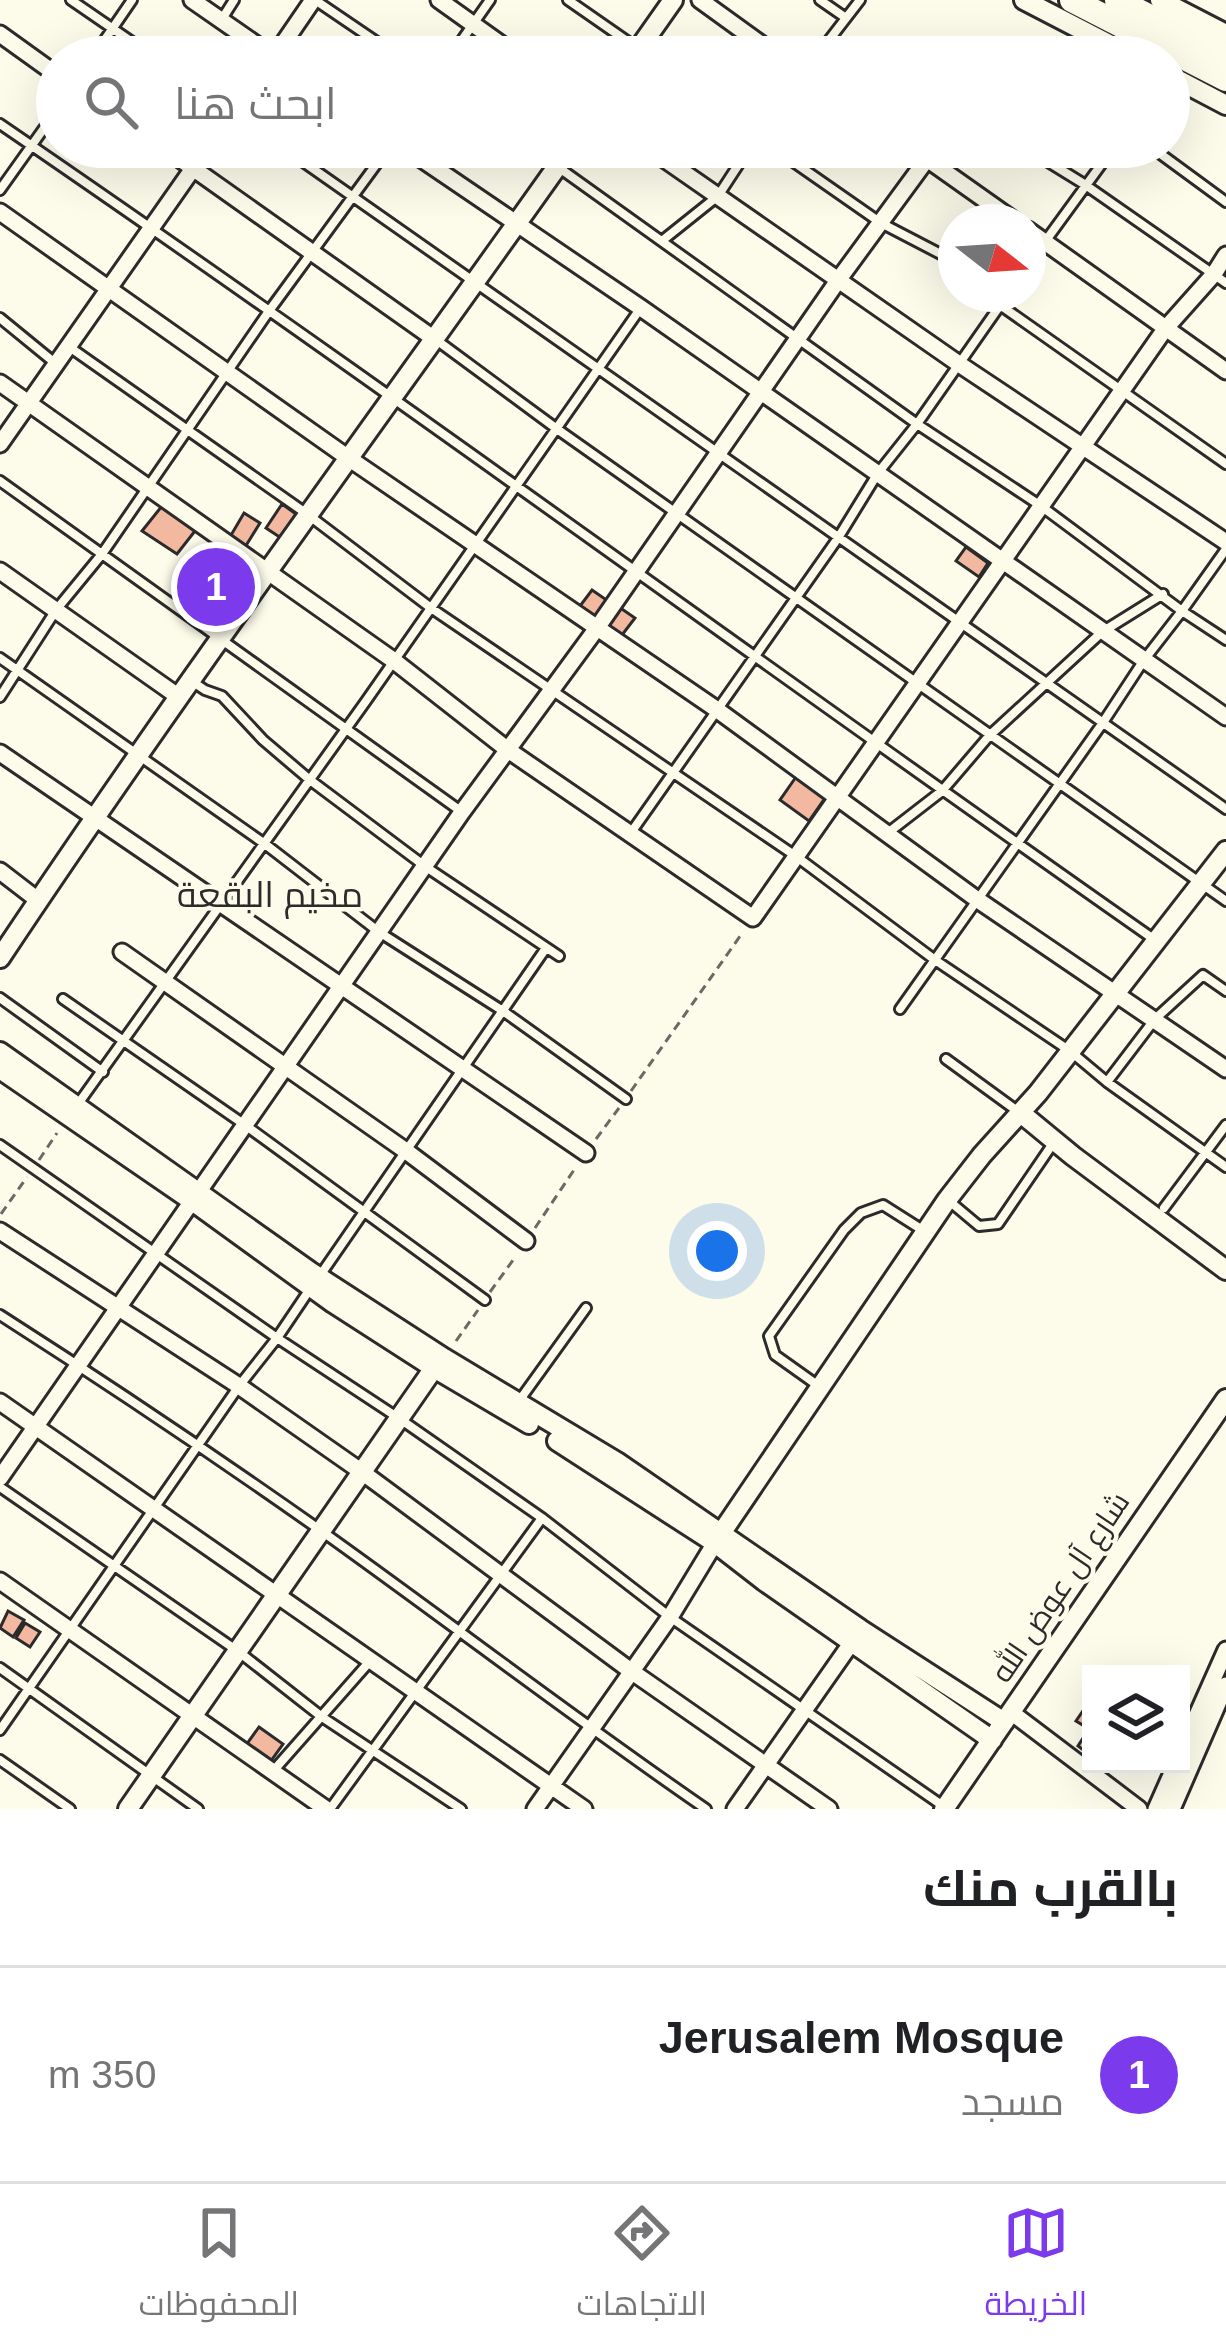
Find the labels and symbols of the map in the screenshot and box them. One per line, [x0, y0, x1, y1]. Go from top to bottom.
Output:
north arrow [938, 204, 1046, 312]
pin: 1 [177, 542, 255, 632]
district label: مخيم البقعة [177, 874, 363, 919]
your location [687, 1221, 747, 1281]
street label: شارع آل عوض الله [982, 1484, 1139, 1690]

